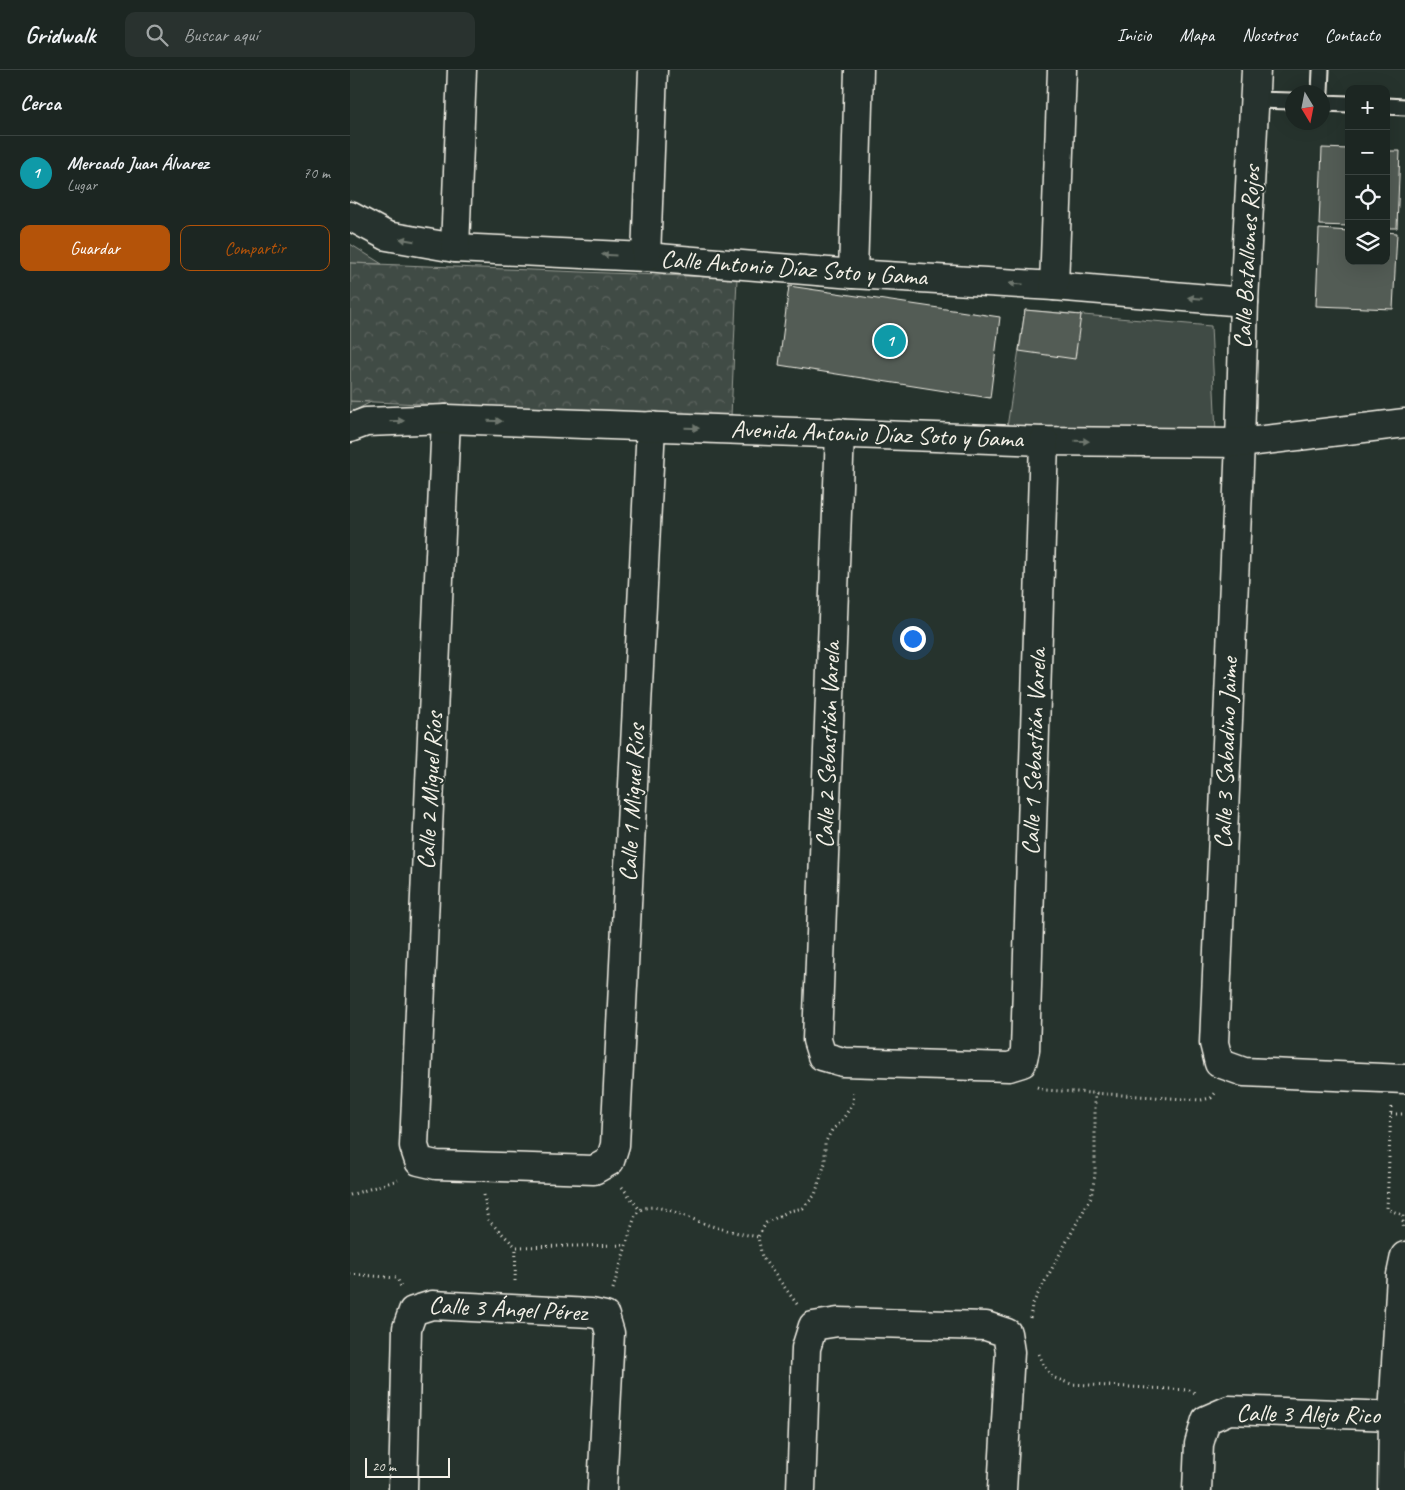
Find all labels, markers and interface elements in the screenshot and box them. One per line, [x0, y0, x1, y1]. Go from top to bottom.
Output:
search box [125, 12, 475, 57]
text: Gridwalk [25, 20, 95, 50]
icon: search [143, 21, 171, 49]
text: Buscar aquí [183, 23, 258, 47]
text: Inicio [1117, 24, 1151, 46]
text: Mapa [1179, 24, 1214, 46]
text: Nosotros [1242, 24, 1297, 46]
text: Contacto [1325, 24, 1380, 46]
north arrow [1285, 85, 1330, 130]
map controls [1345, 85, 1390, 265]
button: + [1345, 85, 1390, 130]
text: Cerca [20, 90, 61, 116]
button: − [1345, 130, 1390, 175]
text: Mercado Juan Álvarez [67, 151, 208, 175]
street label: Calle Batallones Rojos [1226, 162, 1268, 349]
text: 1 [32, 163, 40, 183]
text: 70 m [303, 163, 330, 183]
text: Lugar [67, 175, 97, 195]
button: locate [1345, 175, 1390, 220]
button: layers [1345, 220, 1390, 265]
button: Guardar [20, 225, 170, 271]
button: Compartir [180, 225, 330, 271]
one-way arrow [398, 235, 414, 243]
street label: Calle Antonio Díaz Soto y Gama [660, 243, 930, 293]
one-way arrow [601, 251, 617, 259]
one-way arrow [1008, 279, 1024, 287]
one-way arrow [1187, 293, 1203, 301]
pin: 1 [874, 322, 906, 360]
street label: Avenida Antonio Díaz Soto y Gama [730, 413, 1025, 455]
one-way arrow [390, 417, 406, 425]
one-way arrow [487, 417, 503, 425]
one-way arrow [684, 424, 700, 432]
one-way arrow [1074, 437, 1090, 445]
your location [900, 626, 926, 652]
street label: Calle 2 Sebastián Varela [808, 638, 848, 849]
street label: Calle 1 Sebastián Varela [1014, 645, 1054, 856]
street label: Calle 3 Sabadino Jaime [1207, 655, 1245, 849]
street label: Calle 2 Miguel Ríos [410, 709, 450, 871]
street label: Calle 1 Miguel Ríos [612, 721, 652, 883]
street label: Calle 3 Ángel Pérez [428, 1289, 590, 1329]
street label: Calle 3 Alejo Rico [1236, 1397, 1381, 1431]
scale bar [365, 1455, 450, 1478]
text: 20 m [372, 1458, 396, 1475]

